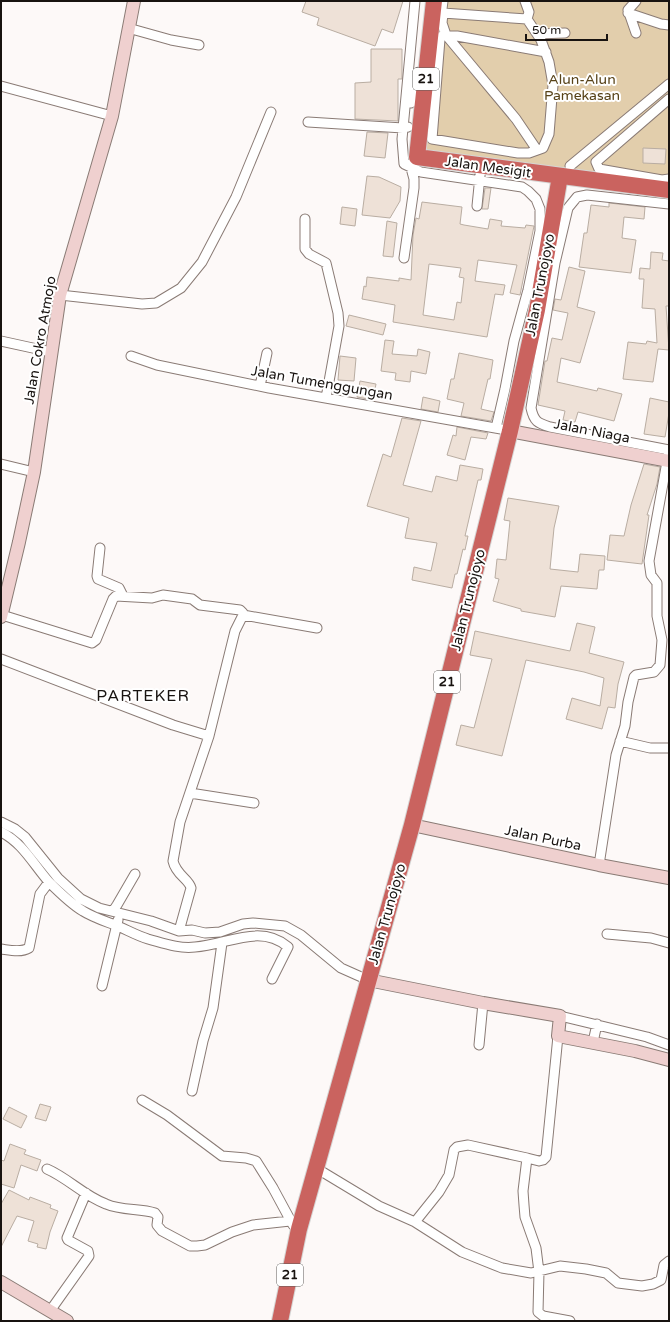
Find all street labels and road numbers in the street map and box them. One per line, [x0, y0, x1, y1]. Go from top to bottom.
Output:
road number: 21 [413, 68, 439, 90]
street label: Jalan Mesigit [444, 153, 533, 182]
street label: Jalan Trunojoyo [522, 232, 558, 338]
street label: Jalan Cokro Atmojo [20, 275, 60, 405]
street label: Jalan Tumenggungan [250, 362, 394, 404]
street label: Jalan Niaga [553, 415, 631, 447]
street label: Jalan Trunojoyo [447, 547, 489, 653]
road number: 21 [434, 671, 460, 693]
street label: Jalan Purba [503, 822, 583, 854]
street label: Jalan Trunojoyo [364, 861, 410, 967]
road number: 21 [277, 1264, 303, 1286]

